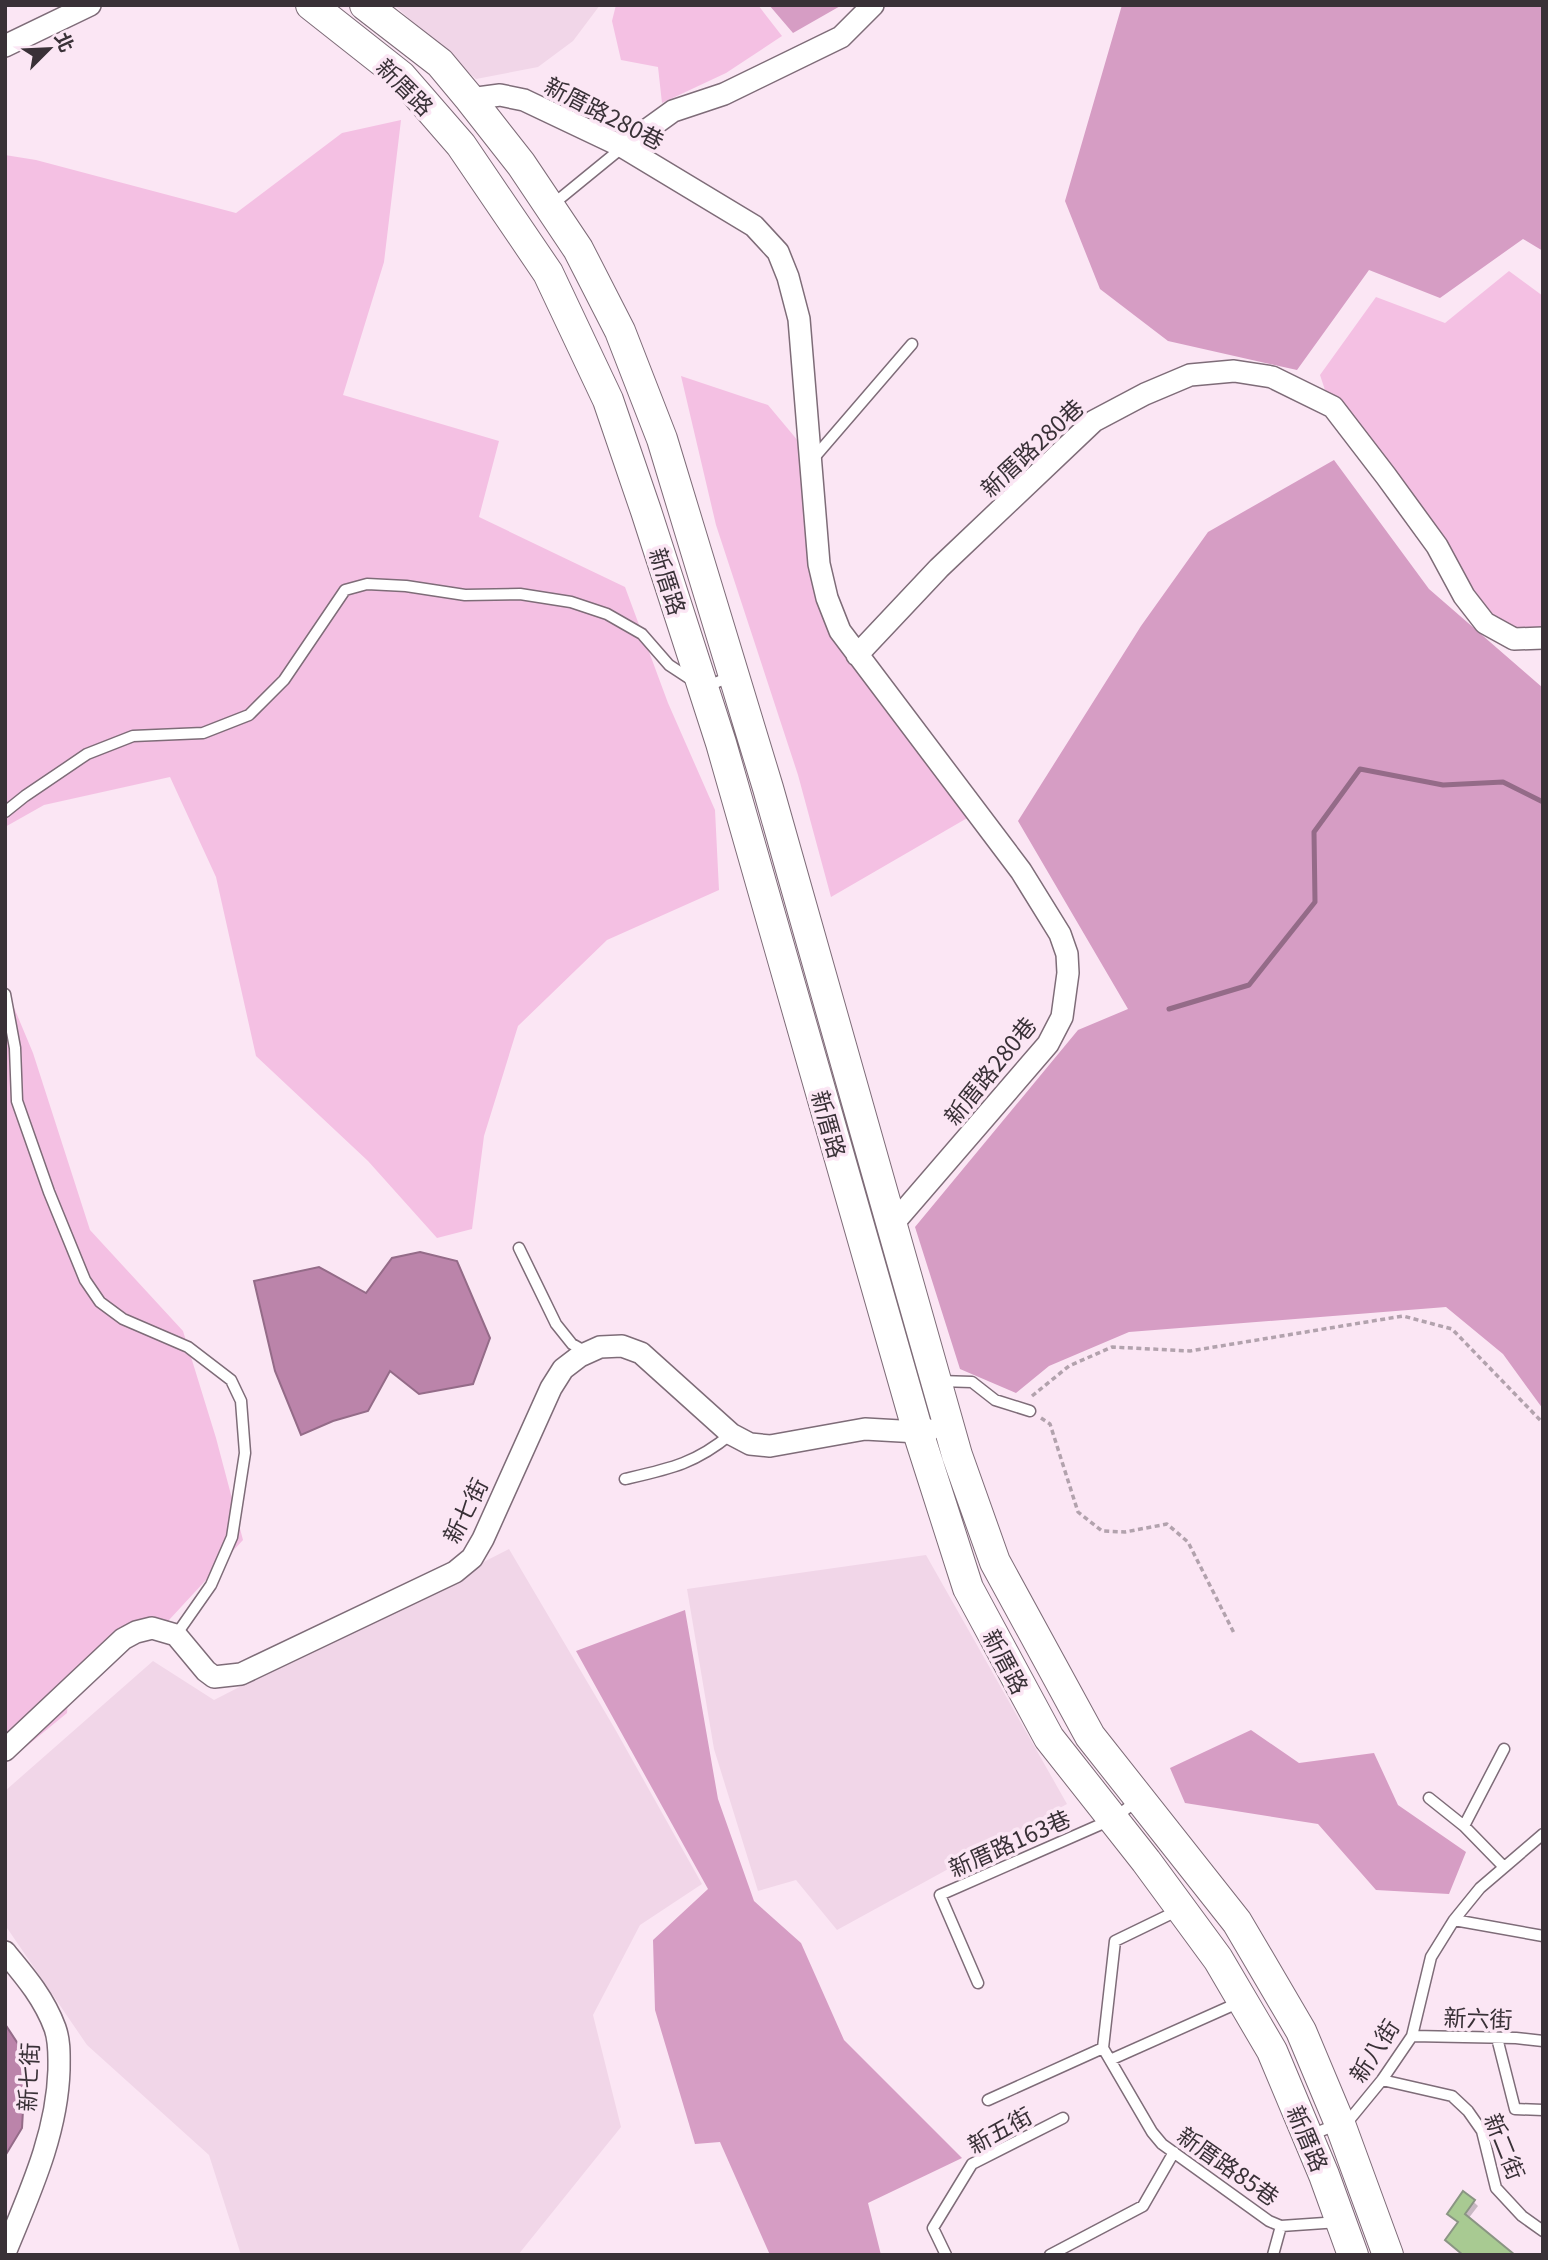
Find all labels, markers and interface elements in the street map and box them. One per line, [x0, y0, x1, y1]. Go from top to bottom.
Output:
north arrow [14, 14, 84, 84]
text: 北 [50, 27, 82, 56]
street label: 新厝路 [370, 50, 442, 122]
street label: 新厝路280巷 [539, 67, 671, 157]
street label: 新厝路280巷 [972, 390, 1090, 504]
street label: 新厝路 [642, 543, 696, 619]
street label: 新厝路280巷 [935, 1009, 1043, 1131]
street label: 新厝路 [804, 1086, 856, 1162]
street label: 新七街 [433, 1472, 495, 1548]
street label: 新厝路 [976, 1623, 1038, 1699]
street label: 新厝路163巷 [943, 1800, 1075, 1884]
street label: 新六街 [1443, 1999, 1513, 2035]
street label: 新八街 [1340, 2012, 1406, 2088]
street label: 新七街 [8, 2042, 46, 2112]
street label: 新五街 [961, 2097, 1037, 2161]
street label: 新厝路 [1280, 2100, 1338, 2176]
street label: 新二街 [1477, 2108, 1535, 2184]
street label: 新厝路85巷 [1171, 2117, 1287, 2213]

